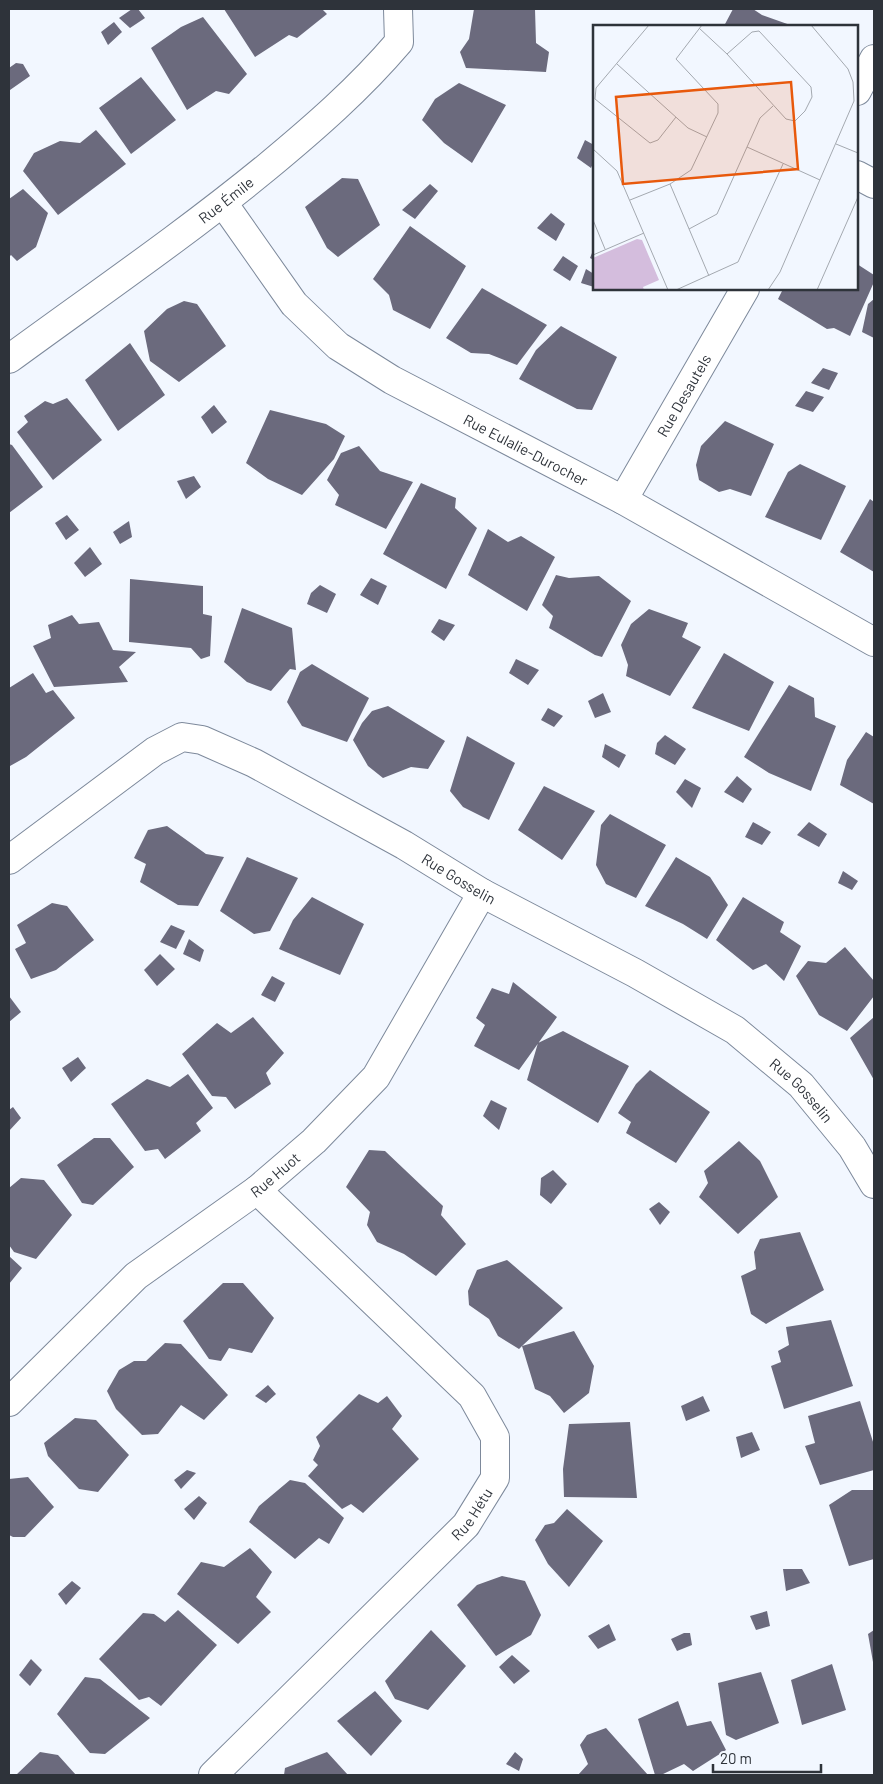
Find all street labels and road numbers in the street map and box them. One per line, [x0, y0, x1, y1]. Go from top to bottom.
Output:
street label: Rue Émile [195, 173, 257, 227]
street label: Rue Desautels [653, 351, 714, 440]
street label: Rue Eulalie-Durocher [461, 410, 592, 490]
street label: Rue Gosselin [419, 849, 499, 908]
street label: Rue Gosselin [766, 1054, 837, 1126]
street label: Rue Huot [247, 1148, 303, 1201]
street label: Rue Hétu [447, 1484, 496, 1544]

